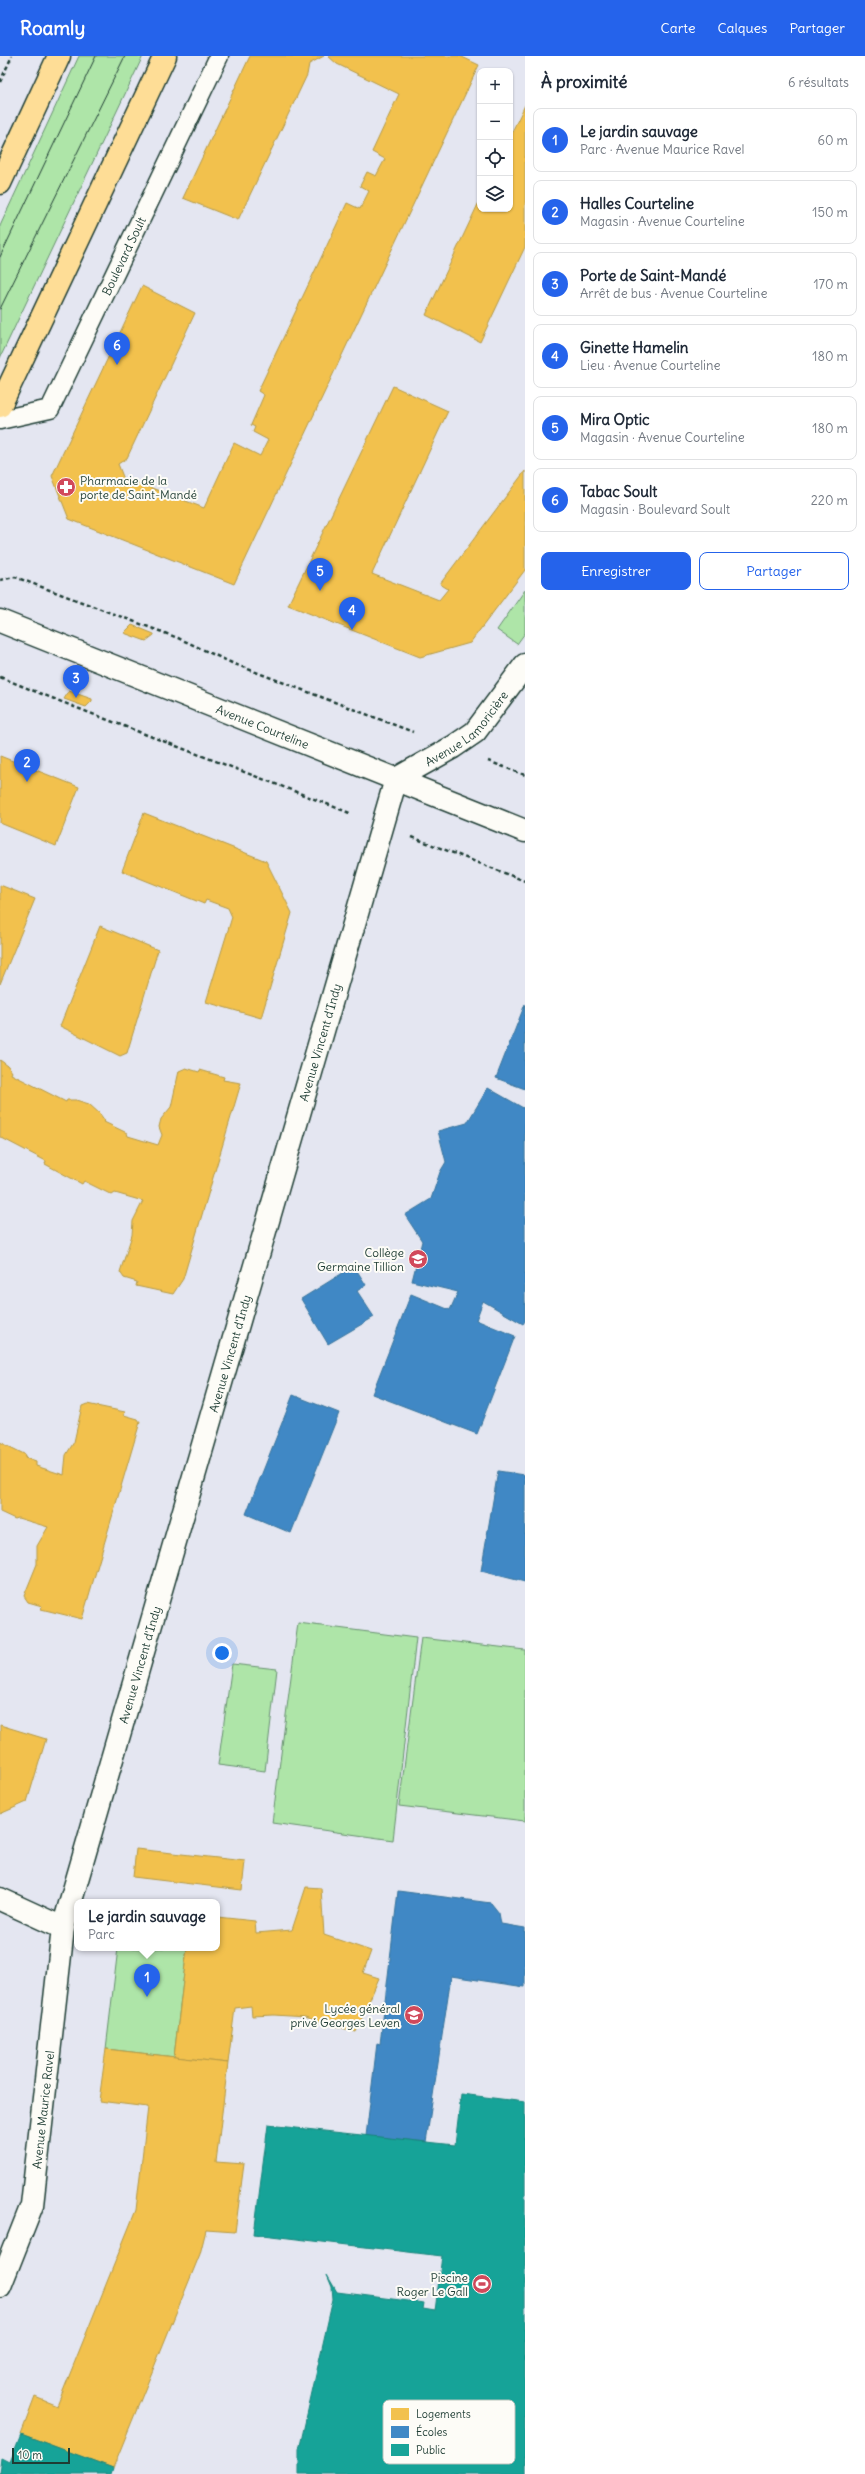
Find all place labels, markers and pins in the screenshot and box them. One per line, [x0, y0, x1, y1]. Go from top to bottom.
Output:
pin: 6 [104, 332, 130, 365]
place label: Pharmacie de la porte de Saint-Mandé [80, 473, 197, 502]
pharmacy icon: Pharmacie de la porte de Saint-Mandé [55, 476, 77, 498]
pin: 5 [307, 558, 333, 591]
pin: 4 [339, 597, 365, 630]
pin: 3 [63, 665, 89, 698]
pin: 2 [14, 749, 40, 782]
place label: Collège Germaine Tillion [317, 1245, 404, 1274]
school or university icon: Collège Germaine Tillion [407, 1248, 429, 1270]
pin: 1 [134, 1964, 160, 1997]
place label: Lycée général privé Georges Leven [290, 2001, 400, 2030]
school or university icon: Lycée général privé Georges Leven [403, 2004, 425, 2026]
place label: Piscine Roger Le Gall [396, 2270, 468, 2299]
sports icon: Piscine Roger Le Gall [471, 2273, 493, 2295]

